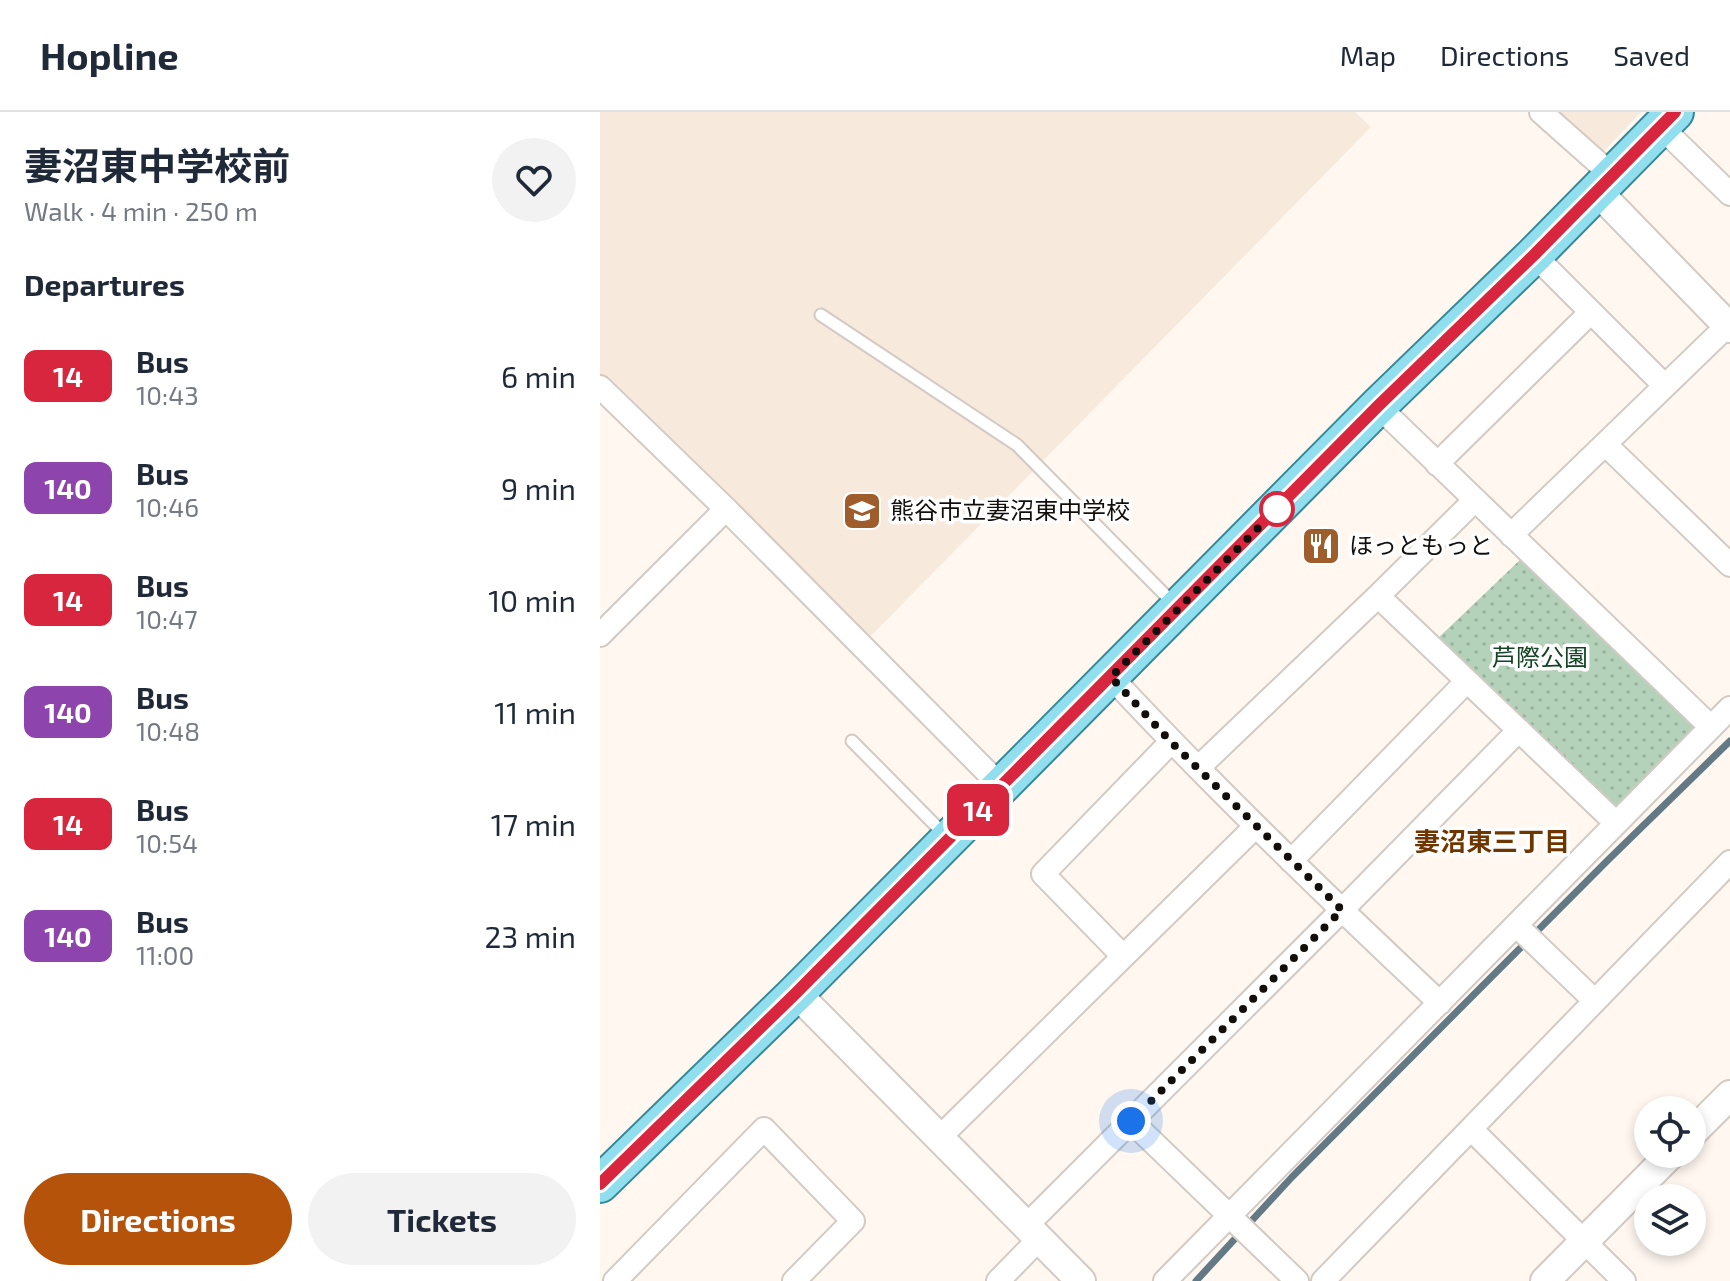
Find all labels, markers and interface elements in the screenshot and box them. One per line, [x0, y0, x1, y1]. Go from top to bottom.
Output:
text: Hopline [40, 32, 179, 78]
text: Map [1340, 38, 1396, 72]
text: Directions [1440, 38, 1569, 72]
text: Saved [1613, 38, 1690, 72]
button: heart [492, 138, 576, 222]
text: 妻沼東中学校前 [24, 142, 290, 188]
text: Walk · 4 min · 250 m [24, 195, 258, 226]
text: Departures [24, 266, 185, 302]
text: Bus [136, 343, 189, 379]
text: 6 min [501, 358, 576, 394]
text: 14 [53, 359, 83, 393]
text: 10:43 [136, 379, 199, 410]
text: Bus [136, 455, 189, 491]
text: 9 min [501, 470, 576, 506]
text: 140 [44, 471, 92, 505]
school or university icon: 熊谷市立妻沼東中学校 [841, 490, 883, 532]
text: 10:46 [136, 491, 199, 522]
unlabelled marker [1260, 492, 1294, 526]
place label: 熊谷市立妻沼東中学校 [890, 495, 1130, 524]
restaurant icon: ほっともっと [1300, 525, 1342, 567]
place label: ほっともっと [1349, 530, 1493, 559]
text: Bus [136, 567, 189, 603]
text: 10 min [488, 582, 576, 618]
text: 14 [53, 583, 83, 617]
text: 10:47 [136, 603, 197, 634]
park label: 芦際公園 [1492, 642, 1588, 671]
text: Bus [136, 679, 189, 715]
text: 11 min [494, 694, 576, 730]
text: 140 [44, 695, 92, 729]
text: 10:48 [136, 715, 200, 746]
line badge: 14 [942, 784, 1014, 836]
text: Bus [136, 791, 189, 827]
text: 14 [963, 793, 993, 827]
text: 17 min [491, 806, 576, 842]
text: 14 [53, 807, 83, 841]
district label: 妻沼東三丁目 [1414, 825, 1570, 856]
text: 10:54 [136, 827, 198, 858]
text: Bus [136, 903, 189, 939]
text: 23 min [485, 918, 576, 954]
text: 140 [44, 919, 92, 953]
text: 11:00 [136, 939, 194, 970]
map controls [1634, 1096, 1706, 1256]
button: locate [1634, 1096, 1706, 1168]
your location [1111, 1101, 1151, 1141]
button: Directions [24, 1173, 292, 1265]
button: Tickets [308, 1173, 576, 1265]
button: layers [1634, 1184, 1706, 1256]

